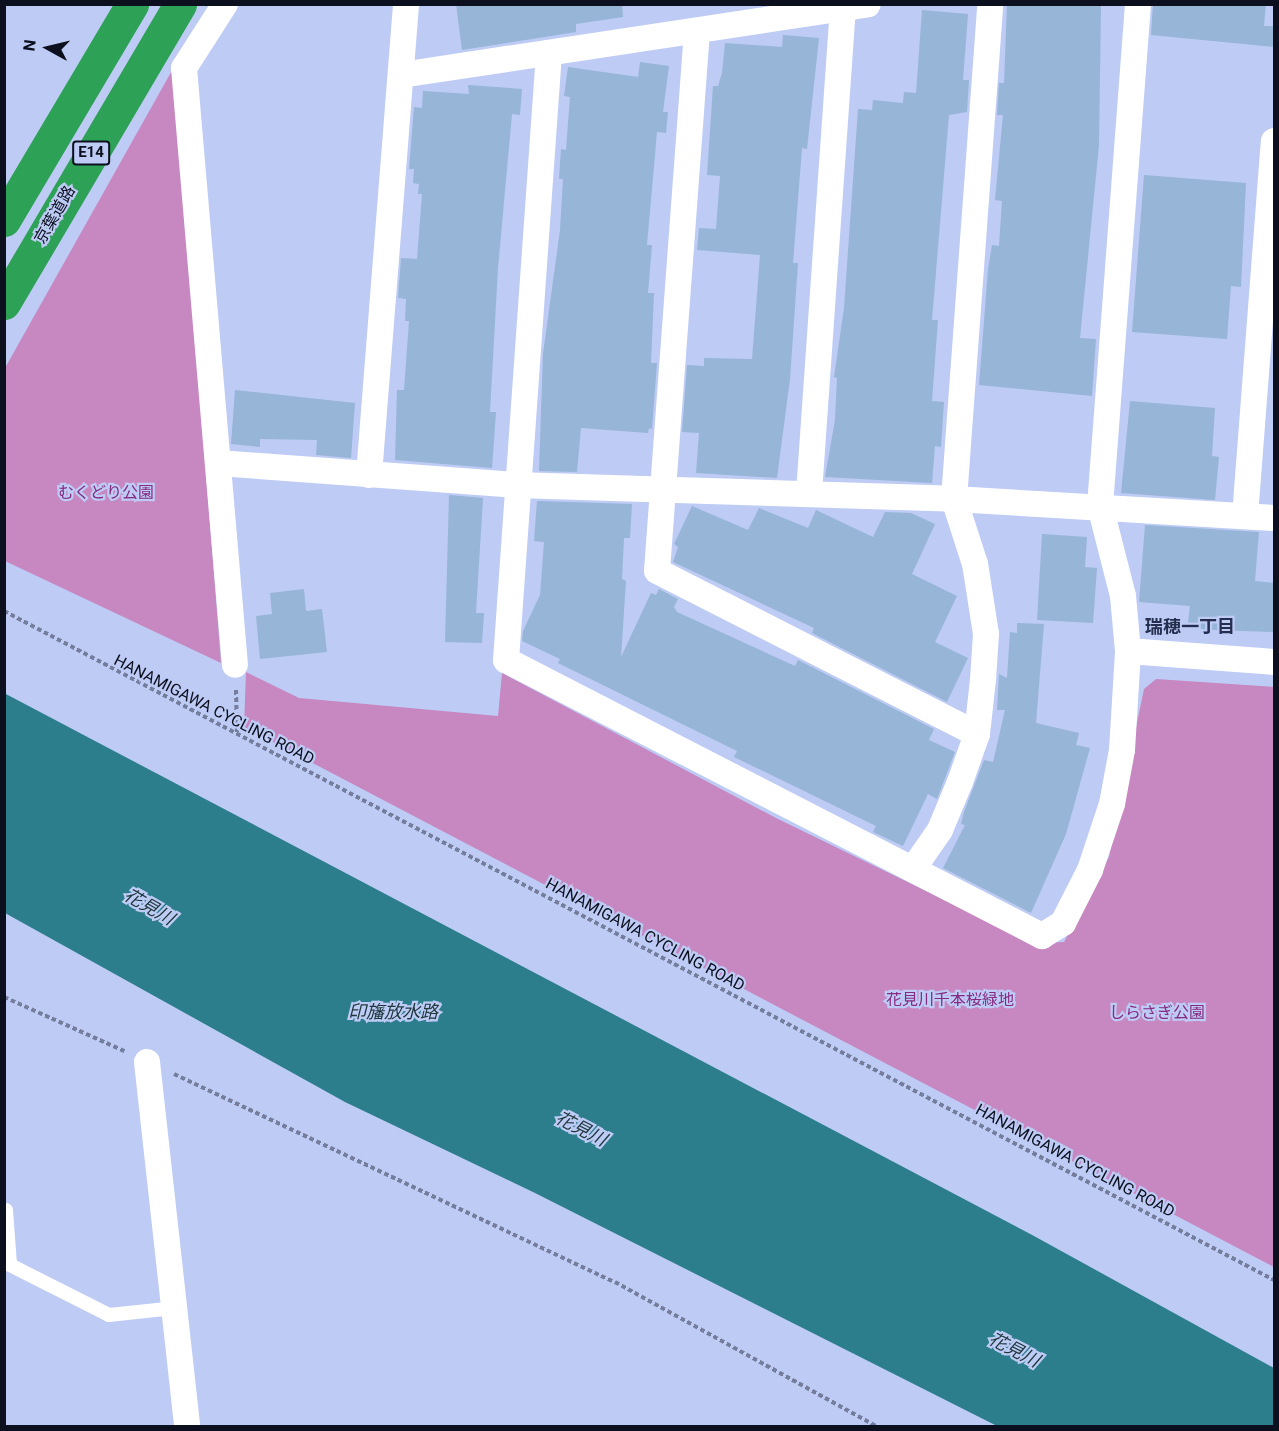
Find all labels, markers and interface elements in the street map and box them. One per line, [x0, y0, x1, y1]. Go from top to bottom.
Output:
north arrow [18, 18, 78, 78]
text: N [19, 39, 40, 52]
road number: E14 [72, 141, 110, 165]
street label: 京葉道路 [31, 182, 79, 248]
park label: むくどり公園 [58, 483, 154, 503]
district label: 瑞穂一丁目 [1145, 616, 1235, 638]
street label: HANAMIGAWA CYCLING ROAD [111, 651, 317, 769]
street label: HANAMIGAWA CYCLING ROAD [542, 874, 748, 996]
water label: 花見川 [120, 884, 178, 930]
park label: 花見川千本桜緑地 [886, 990, 1014, 1010]
water label: 印旛放水路 [348, 1001, 438, 1023]
park label: しらさぎ公園 [1109, 1003, 1205, 1023]
street label: HANAMIGAWA CYCLING ROAD [972, 1100, 1178, 1222]
water label: 花見川 [552, 1107, 610, 1151]
water label: 花見川 [985, 1328, 1043, 1372]

